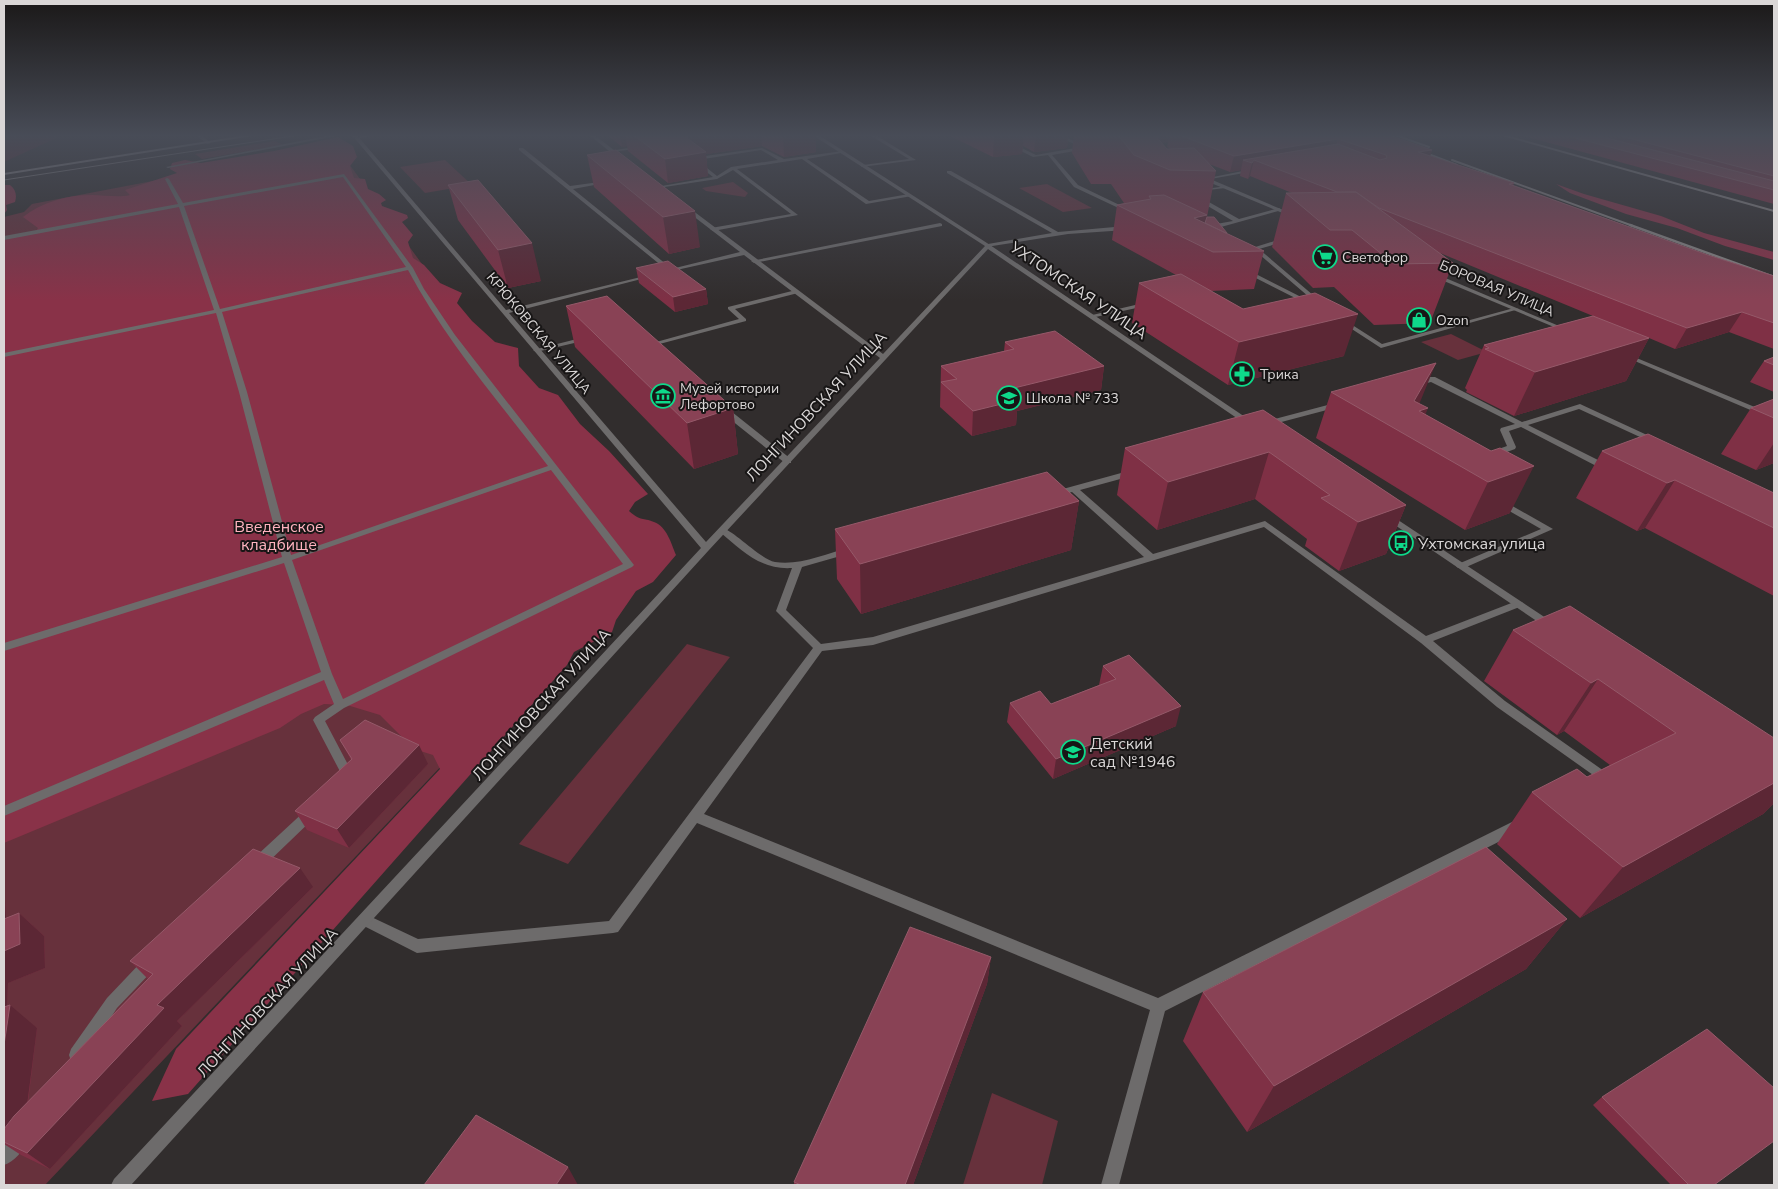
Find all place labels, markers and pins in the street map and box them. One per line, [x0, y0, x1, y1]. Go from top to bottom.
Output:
supermarket icon: Светофор [1312, 244, 1338, 270]
place label: Светофор [1342, 248, 1408, 267]
shop icon: Ozon [1406, 307, 1432, 333]
place label: Ozon [1436, 311, 1469, 330]
pharmacy icon: Трика [1229, 361, 1255, 387]
place label: Трика [1260, 365, 1299, 384]
place label: Музей истории Лефортово [680, 379, 779, 414]
museum icon: Музей истории Лефортово [650, 383, 676, 409]
school or university icon: Школа № 733 [996, 385, 1022, 411]
place label: Школа № 733 [1026, 389, 1119, 408]
bus stop icon: Ухтомская улица [1388, 530, 1414, 556]
place label: Ухтомская улица [1417, 533, 1546, 555]
place label: Детский сад №1946 [1090, 733, 1175, 773]
school or university icon: Детский сад №1946 [1060, 739, 1086, 765]

